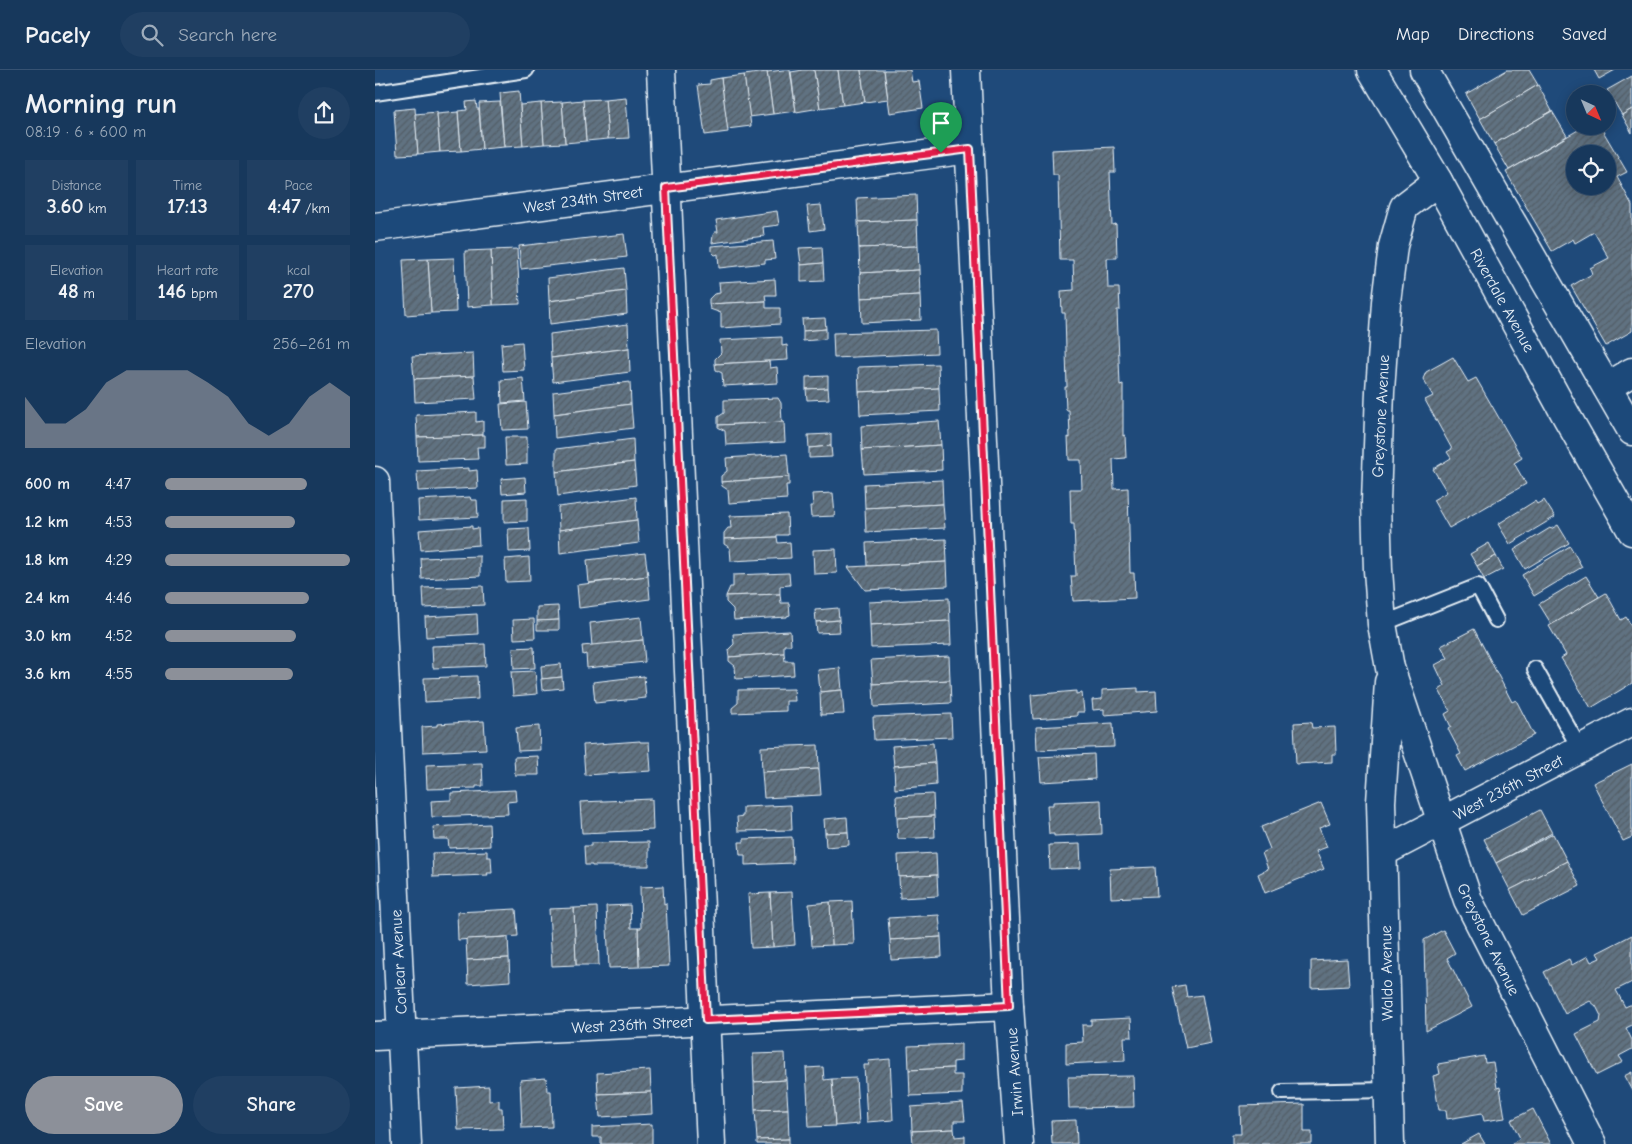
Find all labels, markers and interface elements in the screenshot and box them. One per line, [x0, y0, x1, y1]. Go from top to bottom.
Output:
search box [120, 12, 470, 57]
text: Pacely [25, 21, 90, 49]
icon: search [138, 21, 166, 49]
text: Search here [178, 24, 277, 46]
text: Map [1396, 24, 1430, 45]
text: Directions [1458, 24, 1534, 45]
text: Saved [1562, 24, 1607, 45]
north arrow [1566, 85, 1616, 135]
map controls [1566, 85, 1616, 195]
button: share [298, 87, 350, 139]
text: Morning run [25, 88, 177, 120]
pin [920, 102, 962, 153]
icon: arrive [927, 109, 955, 137]
text: 08:19 · 6 × 600 m [25, 123, 146, 141]
button: locate [1566, 145, 1616, 195]
text: Distance [51, 177, 102, 194]
text: Time [173, 177, 202, 194]
text: Pace [284, 177, 313, 194]
street label: West 234th Street [522, 183, 644, 217]
text: 3.60 [46, 194, 84, 218]
text: 17:13 [167, 194, 208, 218]
text: 4:47 [267, 194, 301, 218]
text: km [84, 200, 107, 217]
text: /km [301, 200, 330, 217]
street label: Riverdale Avenue [1466, 246, 1538, 355]
text: Elevation [50, 262, 103, 279]
text: Heart rate [157, 262, 218, 279]
text: kcal [287, 262, 310, 279]
text: 48 [58, 279, 79, 303]
text: 146 [157, 279, 186, 303]
text: 270 [283, 279, 314, 303]
text: m [79, 285, 95, 302]
text: bpm [186, 285, 218, 302]
text: Elevation [25, 335, 86, 353]
text: 256–261 m [273, 335, 350, 353]
street label: Greystone Avenue [1369, 354, 1393, 478]
text: 600 m [25, 475, 70, 493]
text: 4:47 [105, 475, 131, 493]
text: 1.2 km [25, 513, 68, 531]
text: 4:53 [105, 513, 132, 531]
text: 1.8 km [25, 551, 69, 569]
text: 4:29 [105, 551, 133, 569]
text: 2.4 km [25, 589, 70, 607]
text: 4:46 [105, 589, 132, 607]
text: 3.0 km [25, 627, 71, 645]
text: 4:52 [105, 627, 133, 645]
text: 3.6 km [25, 665, 70, 683]
text: 4:55 [105, 665, 133, 683]
street label: West 236th Street [1451, 751, 1567, 824]
street label: Greystone Avenue [1453, 880, 1523, 999]
street label: Corlear Avenue [387, 909, 411, 1015]
street label: Waldo Avenue [1377, 925, 1397, 1021]
street label: West 236th Street [571, 1013, 693, 1037]
street label: Irwin Avenue [1003, 1027, 1027, 1117]
button: Save [25, 1076, 183, 1134]
button: Share [193, 1076, 350, 1134]

